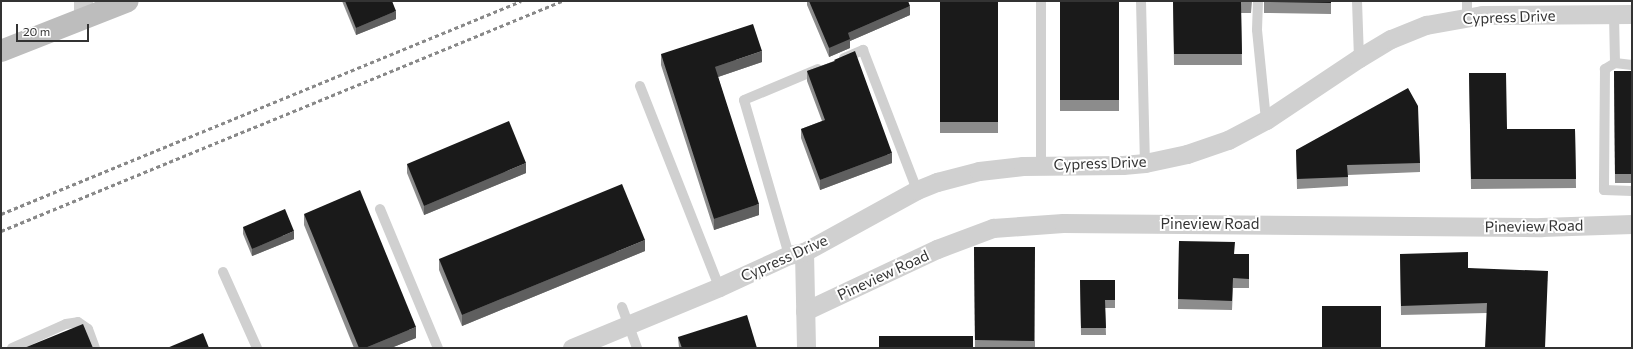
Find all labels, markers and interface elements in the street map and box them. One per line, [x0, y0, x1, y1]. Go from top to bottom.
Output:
street label: Cypress Drive [1462, 6, 1556, 28]
scale bar [18, 16, 91, 42]
text: 20 m [23, 24, 50, 38]
street label: Cypress Drive [1053, 152, 1147, 174]
street label: Pineview Road [1161, 215, 1259, 233]
street label: Pineview Road [1484, 216, 1584, 236]
street label: Cypress Drive [738, 231, 830, 285]
street label: Pineview Road [834, 246, 932, 304]

